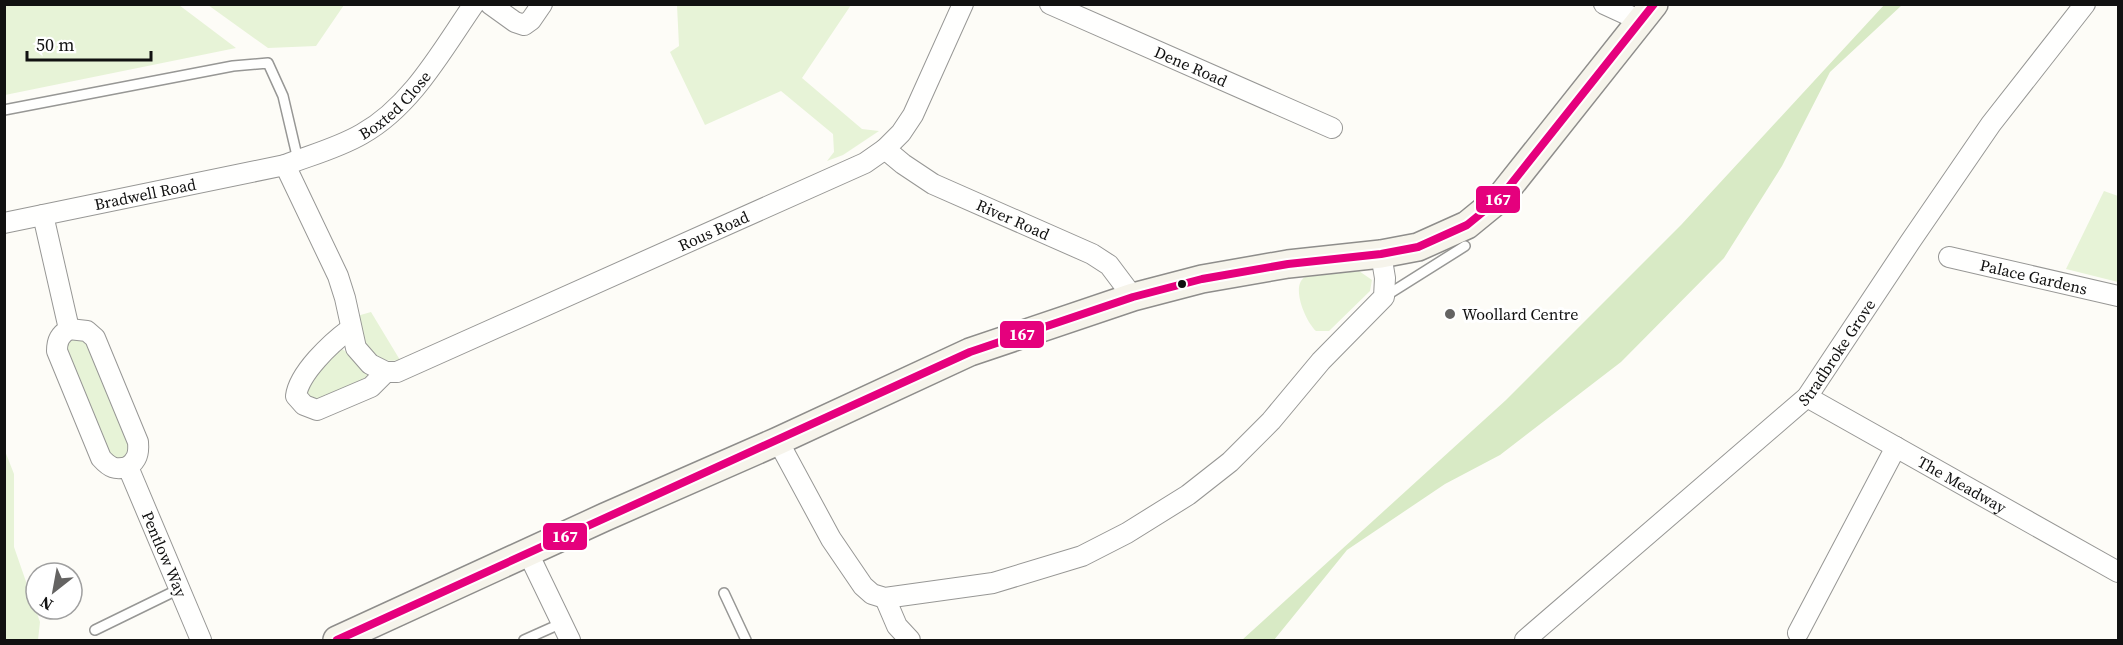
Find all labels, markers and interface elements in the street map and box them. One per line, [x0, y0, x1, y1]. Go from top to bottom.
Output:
scale bar [27, 24, 152, 62]
text: 50 m [36, 32, 74, 57]
street label: Dene Road [1151, 40, 1231, 92]
street label: Boxted Close [355, 66, 436, 145]
street label: Bradwell Road [92, 173, 198, 215]
line badge: 167 [1475, 185, 1521, 214]
text: 167 [1485, 188, 1511, 210]
street label: River Road [973, 194, 1053, 245]
street label: Rous Road [675, 205, 752, 256]
street label: Palace Gardens [1978, 254, 2090, 300]
unlabelled marker [1176, 278, 1188, 290]
street label: Stradbroke Grove [1794, 294, 1880, 411]
place label: Woollard Centre [1462, 303, 1578, 325]
marker: Woollard Centre [1443, 307, 1457, 321]
line badge: 167 [999, 320, 1045, 349]
text: 167 [1009, 323, 1035, 345]
street label: The Meadway [1914, 451, 2011, 518]
street label: Pentlow Way [137, 508, 193, 601]
line badge: 167 [542, 522, 588, 551]
text: 167 [552, 525, 578, 547]
north arrow [24, 561, 84, 621]
text: N [35, 591, 57, 616]

